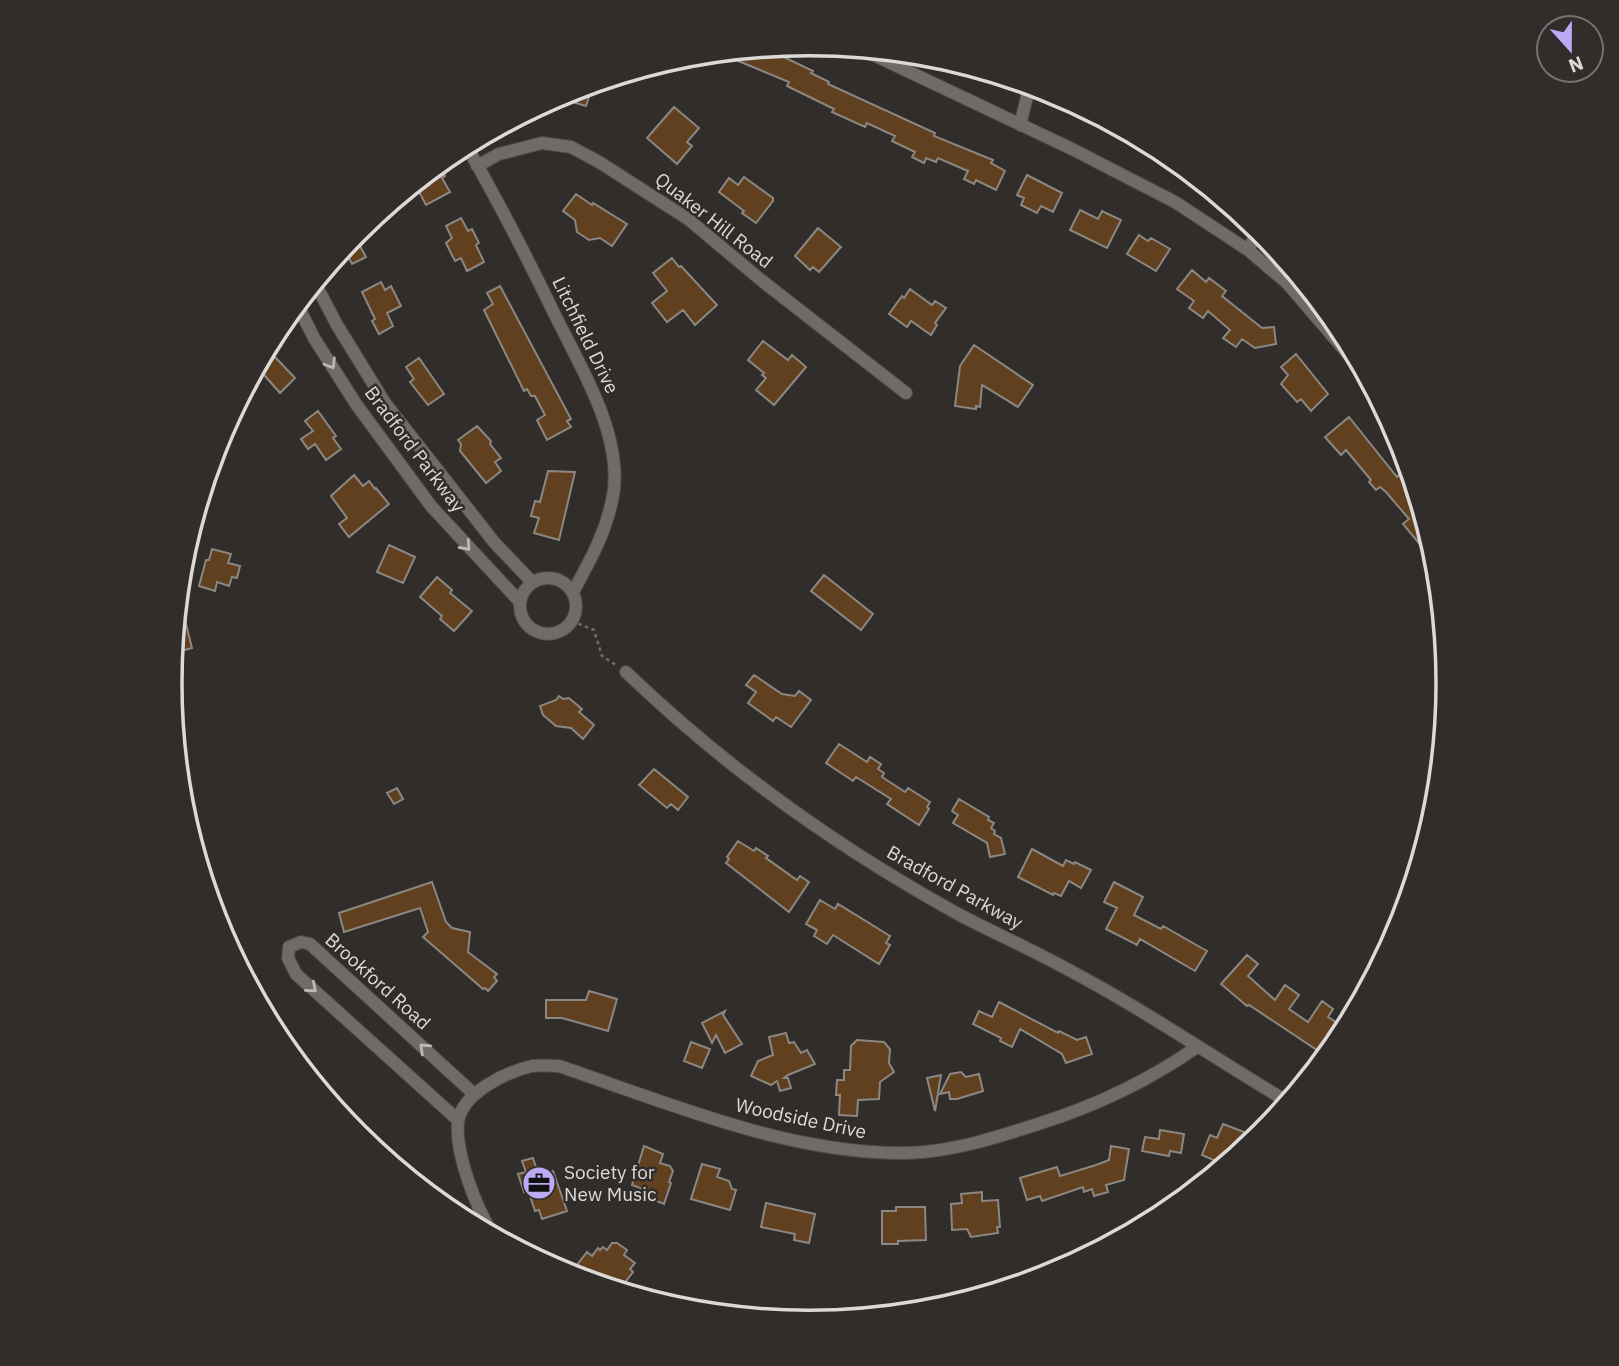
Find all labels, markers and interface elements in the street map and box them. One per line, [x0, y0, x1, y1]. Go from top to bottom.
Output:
north arrow [1535, 14, 1605, 84]
text: N [1565, 51, 1587, 79]
street label: Quaker Hill Road [650, 167, 778, 273]
street label: Litchfield Drive [547, 273, 625, 397]
one-way arrow [322, 356, 335, 369]
street label: Bradford Parkway [360, 381, 471, 517]
one-way arrow [458, 538, 470, 551]
street label: Bradford Parkway [883, 840, 1028, 935]
street label: Brookford Road [320, 927, 436, 1035]
one-way arrow [304, 980, 317, 992]
one-way arrow [419, 1044, 432, 1056]
street label: Woodside Drive [733, 1092, 869, 1144]
place label: Society for New Music [564, 1160, 657, 1206]
office icon: Society for New Music [520, 1164, 558, 1202]

